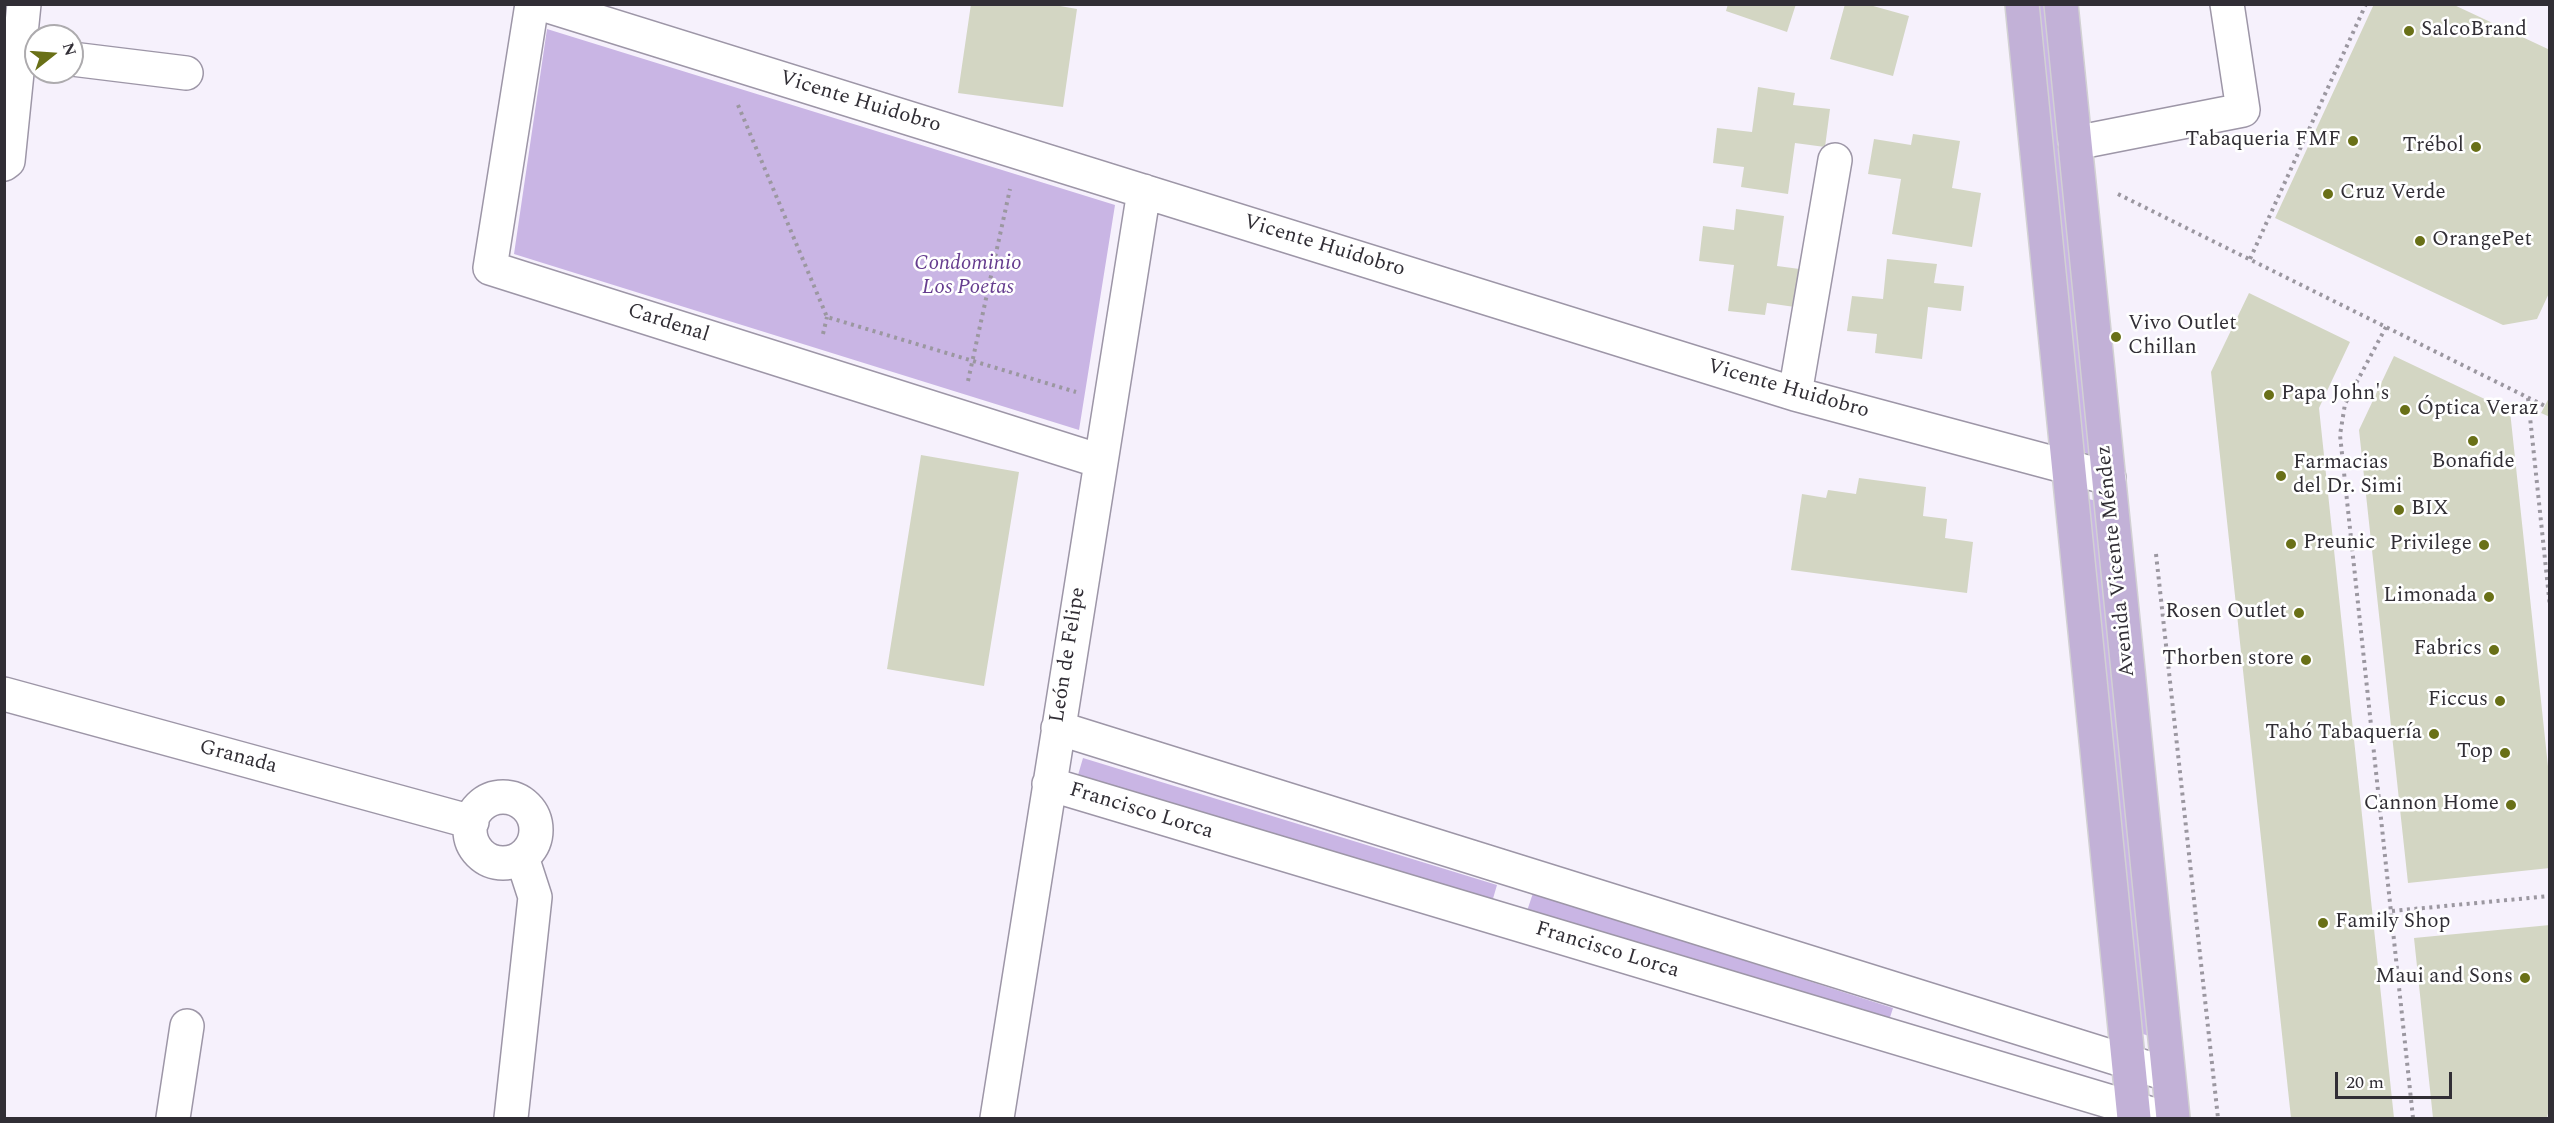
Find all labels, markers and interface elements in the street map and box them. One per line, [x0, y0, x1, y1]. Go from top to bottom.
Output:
place label: SalcoBrand [2421, 18, 2527, 44]
north arrow [24, 24, 84, 84]
marker: SalcoBrand [2402, 24, 2416, 38]
text: N [56, 40, 83, 59]
street label: Vicente Huidobro [776, 67, 944, 139]
place label: Tabaqueria FMF [2185, 128, 2341, 154]
marker: Tabaqueria FMF [2346, 134, 2360, 148]
place label: Trébol [2403, 134, 2464, 160]
marker: Trébol [2469, 140, 2483, 154]
place label: Cruz Verde [2340, 181, 2446, 207]
marker: Cruz Verde [2321, 187, 2335, 201]
street label: Vicente Huidobro [1240, 211, 1408, 283]
place label: OrangePet [2432, 228, 2532, 254]
marker: OrangePet [2413, 234, 2427, 248]
park label: Condominio Los Poetas [914, 252, 1022, 302]
street label: Cardenal [624, 299, 712, 349]
place label: Vivo Outlet Chillan [2128, 312, 2237, 362]
marker: Vivo Outlet Chillan [2109, 330, 2123, 344]
street label: Vicente Huidobro [1704, 355, 1872, 425]
place label: Papa John's [2281, 382, 2390, 408]
marker: Papa John's [2262, 388, 2276, 402]
place label: Óptica Veraz [2417, 397, 2539, 423]
marker: Óptica Veraz [2398, 403, 2412, 417]
marker: Bonafide [2466, 434, 2480, 448]
street label: Avenida Vicente Méndez [2092, 444, 2142, 678]
place label: Bonafide [2431, 450, 2515, 476]
place label: Farmacias del Dr. Simi [2293, 451, 2403, 501]
marker: Farmacias del Dr. Simi [2274, 469, 2288, 483]
place label: BIX [2411, 497, 2449, 523]
marker: BIX [2392, 503, 2406, 517]
place label: Preunic [2303, 531, 2375, 557]
place label: Privilege [2389, 532, 2472, 558]
marker: Preunic [2284, 537, 2298, 551]
marker: Privilege [2477, 538, 2491, 552]
place label: Limonada [2383, 584, 2477, 610]
street label: León de Felipe [1046, 585, 1092, 725]
marker: Limonada [2482, 590, 2496, 604]
place label: Rosen Outlet [2165, 600, 2287, 626]
marker: Rosen Outlet [2292, 606, 2306, 620]
place label: Fabrics [2414, 637, 2482, 663]
marker: Fabrics [2487, 643, 2501, 657]
place label: Thorben store [2162, 647, 2294, 673]
marker: Thorben store [2299, 653, 2313, 667]
place label: Ficcus [2428, 688, 2488, 714]
marker: Ficcus [2493, 694, 2507, 708]
place label: Tahó Tabaquería [2265, 721, 2422, 747]
marker: Tahó Tabaquería [2427, 727, 2441, 741]
street label: Granada [196, 736, 280, 780]
place label: Top [2457, 740, 2493, 766]
marker: Top [2498, 746, 2512, 760]
street label: Francisco Lorca [1066, 778, 1216, 846]
place label: Cannon Home [2364, 792, 2499, 818]
marker: Cannon Home [2504, 798, 2518, 812]
place label: Family Shop [2335, 910, 2450, 936]
marker: Family Shop [2316, 916, 2330, 930]
street label: Francisco Lorca [1532, 917, 1682, 985]
place label: Maui and Sons [2375, 965, 2513, 991]
marker: Maui and Sons [2518, 971, 2532, 985]
scale bar [2338, 1060, 2455, 1098]
text: 20 m [2346, 1069, 2384, 1096]

